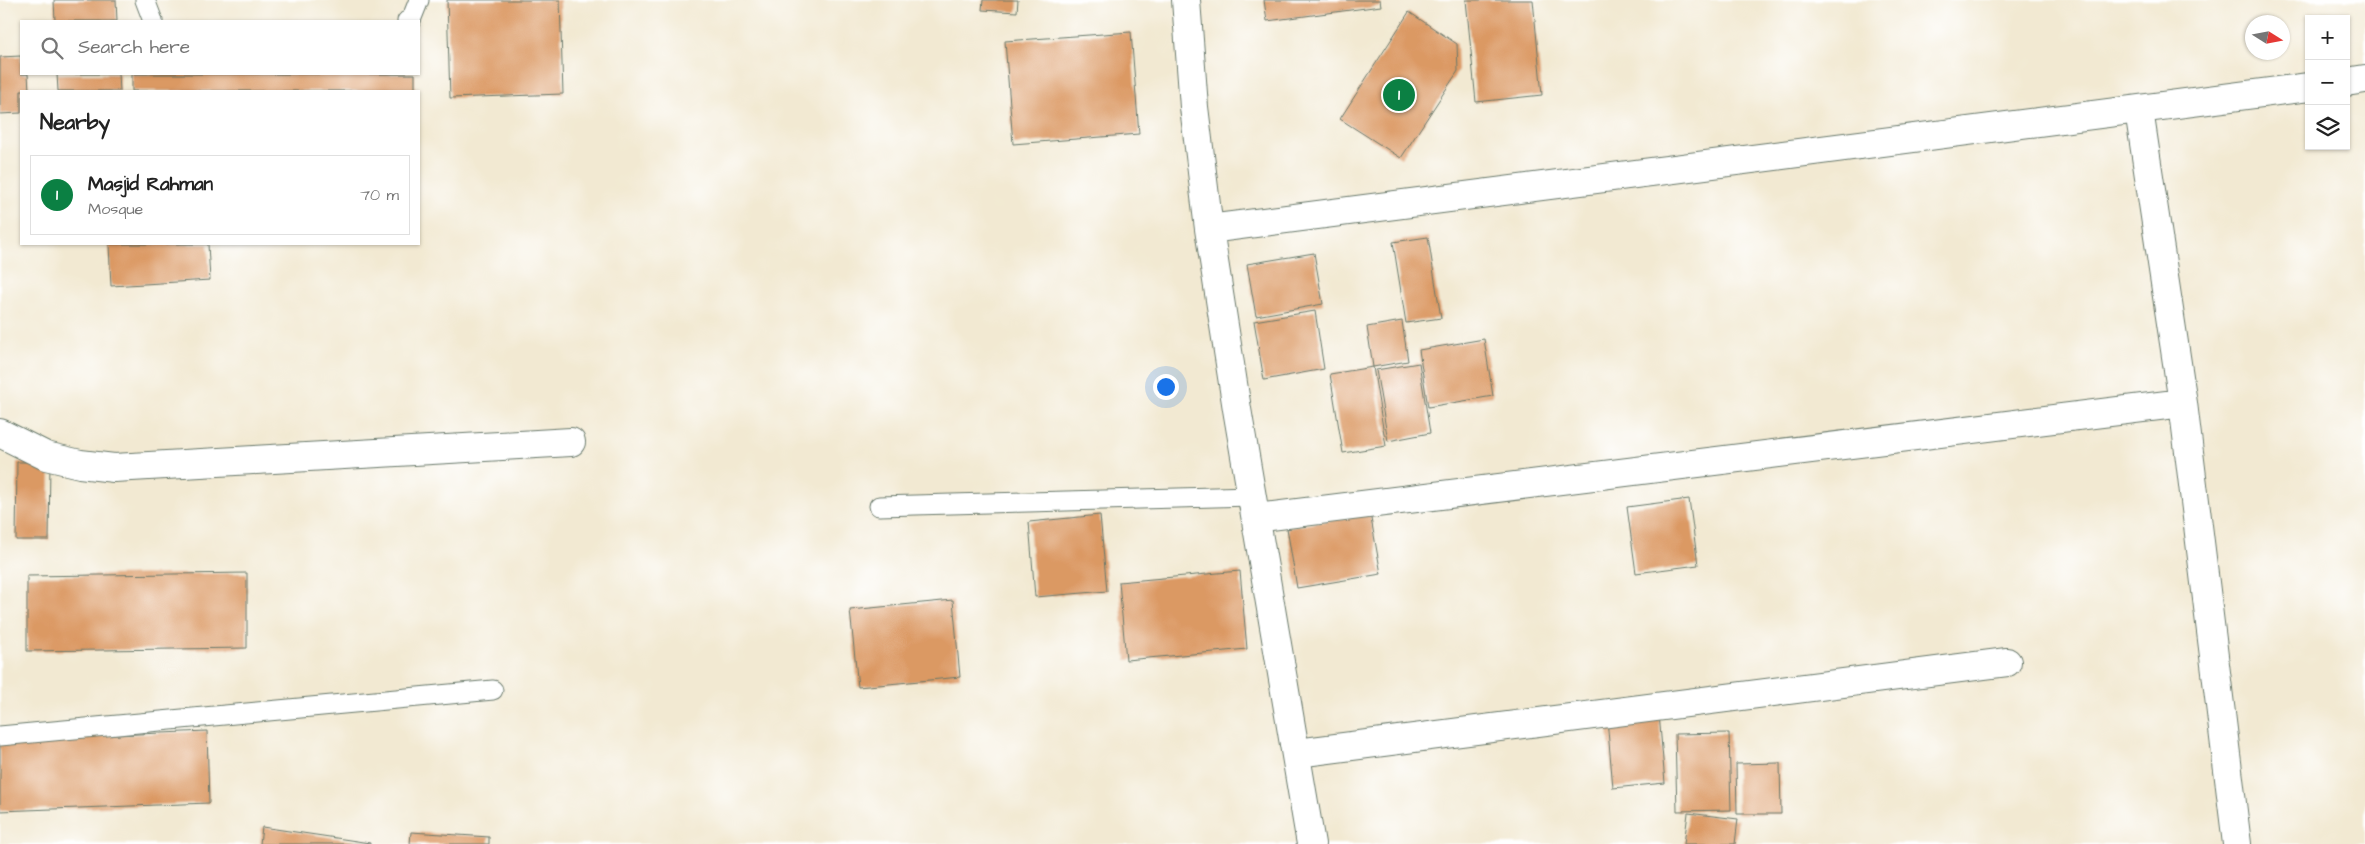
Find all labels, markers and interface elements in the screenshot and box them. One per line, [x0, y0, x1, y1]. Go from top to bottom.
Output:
north arrow [2245, 15, 2290, 60]
map controls [2305, 15, 2350, 150]
button: + [2305, 15, 2350, 60]
search box [20, 20, 420, 75]
icon: search [38, 34, 66, 62]
text: Search here [78, 34, 190, 61]
button: − [2305, 60, 2350, 105]
pin: 1 [1383, 76, 1415, 114]
button: layers [2305, 105, 2350, 150]
text: Nearby [40, 108, 110, 137]
text: Masjid Rahman [88, 171, 213, 198]
text: 1 [56, 184, 58, 206]
text: 70 m [360, 184, 399, 206]
text: Mosque [88, 198, 143, 220]
your location [1153, 374, 1179, 400]

